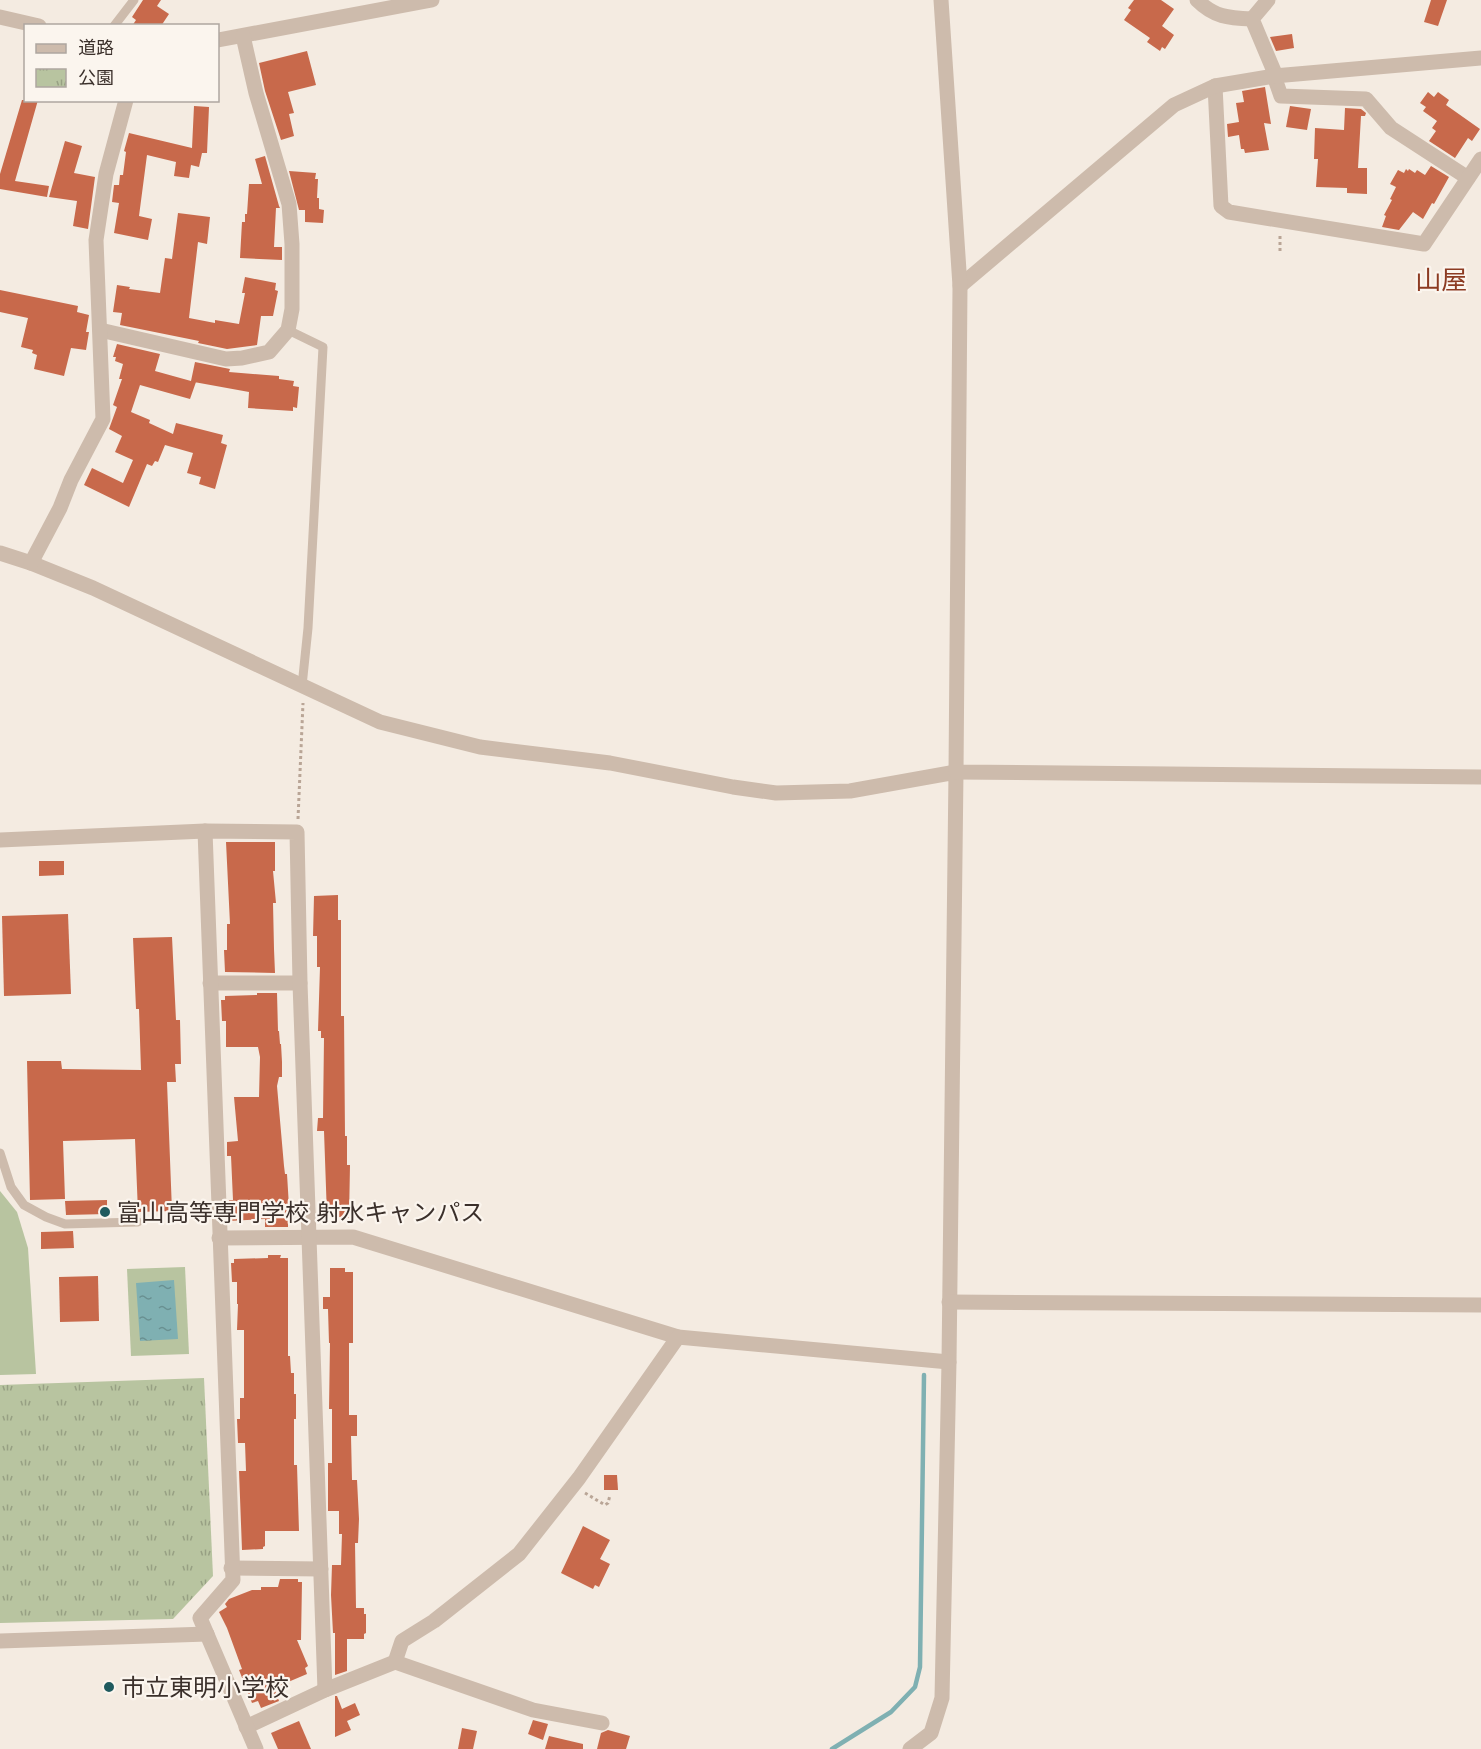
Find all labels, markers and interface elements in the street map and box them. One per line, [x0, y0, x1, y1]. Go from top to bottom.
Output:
legend [24, 24, 219, 102]
text: 道路 [78, 35, 114, 61]
text: 公園 [78, 65, 114, 91]
district label: 山屋 [1415, 261, 1467, 299]
place label: 富山高等専門学校 射水キャンパス [117, 1195, 484, 1230]
marker: 富山高等専門学校 射水キャンパス [98, 1205, 112, 1219]
place label: 市立東明小学校 [121, 1670, 289, 1705]
marker: 市立東明小学校 [102, 1680, 116, 1694]

